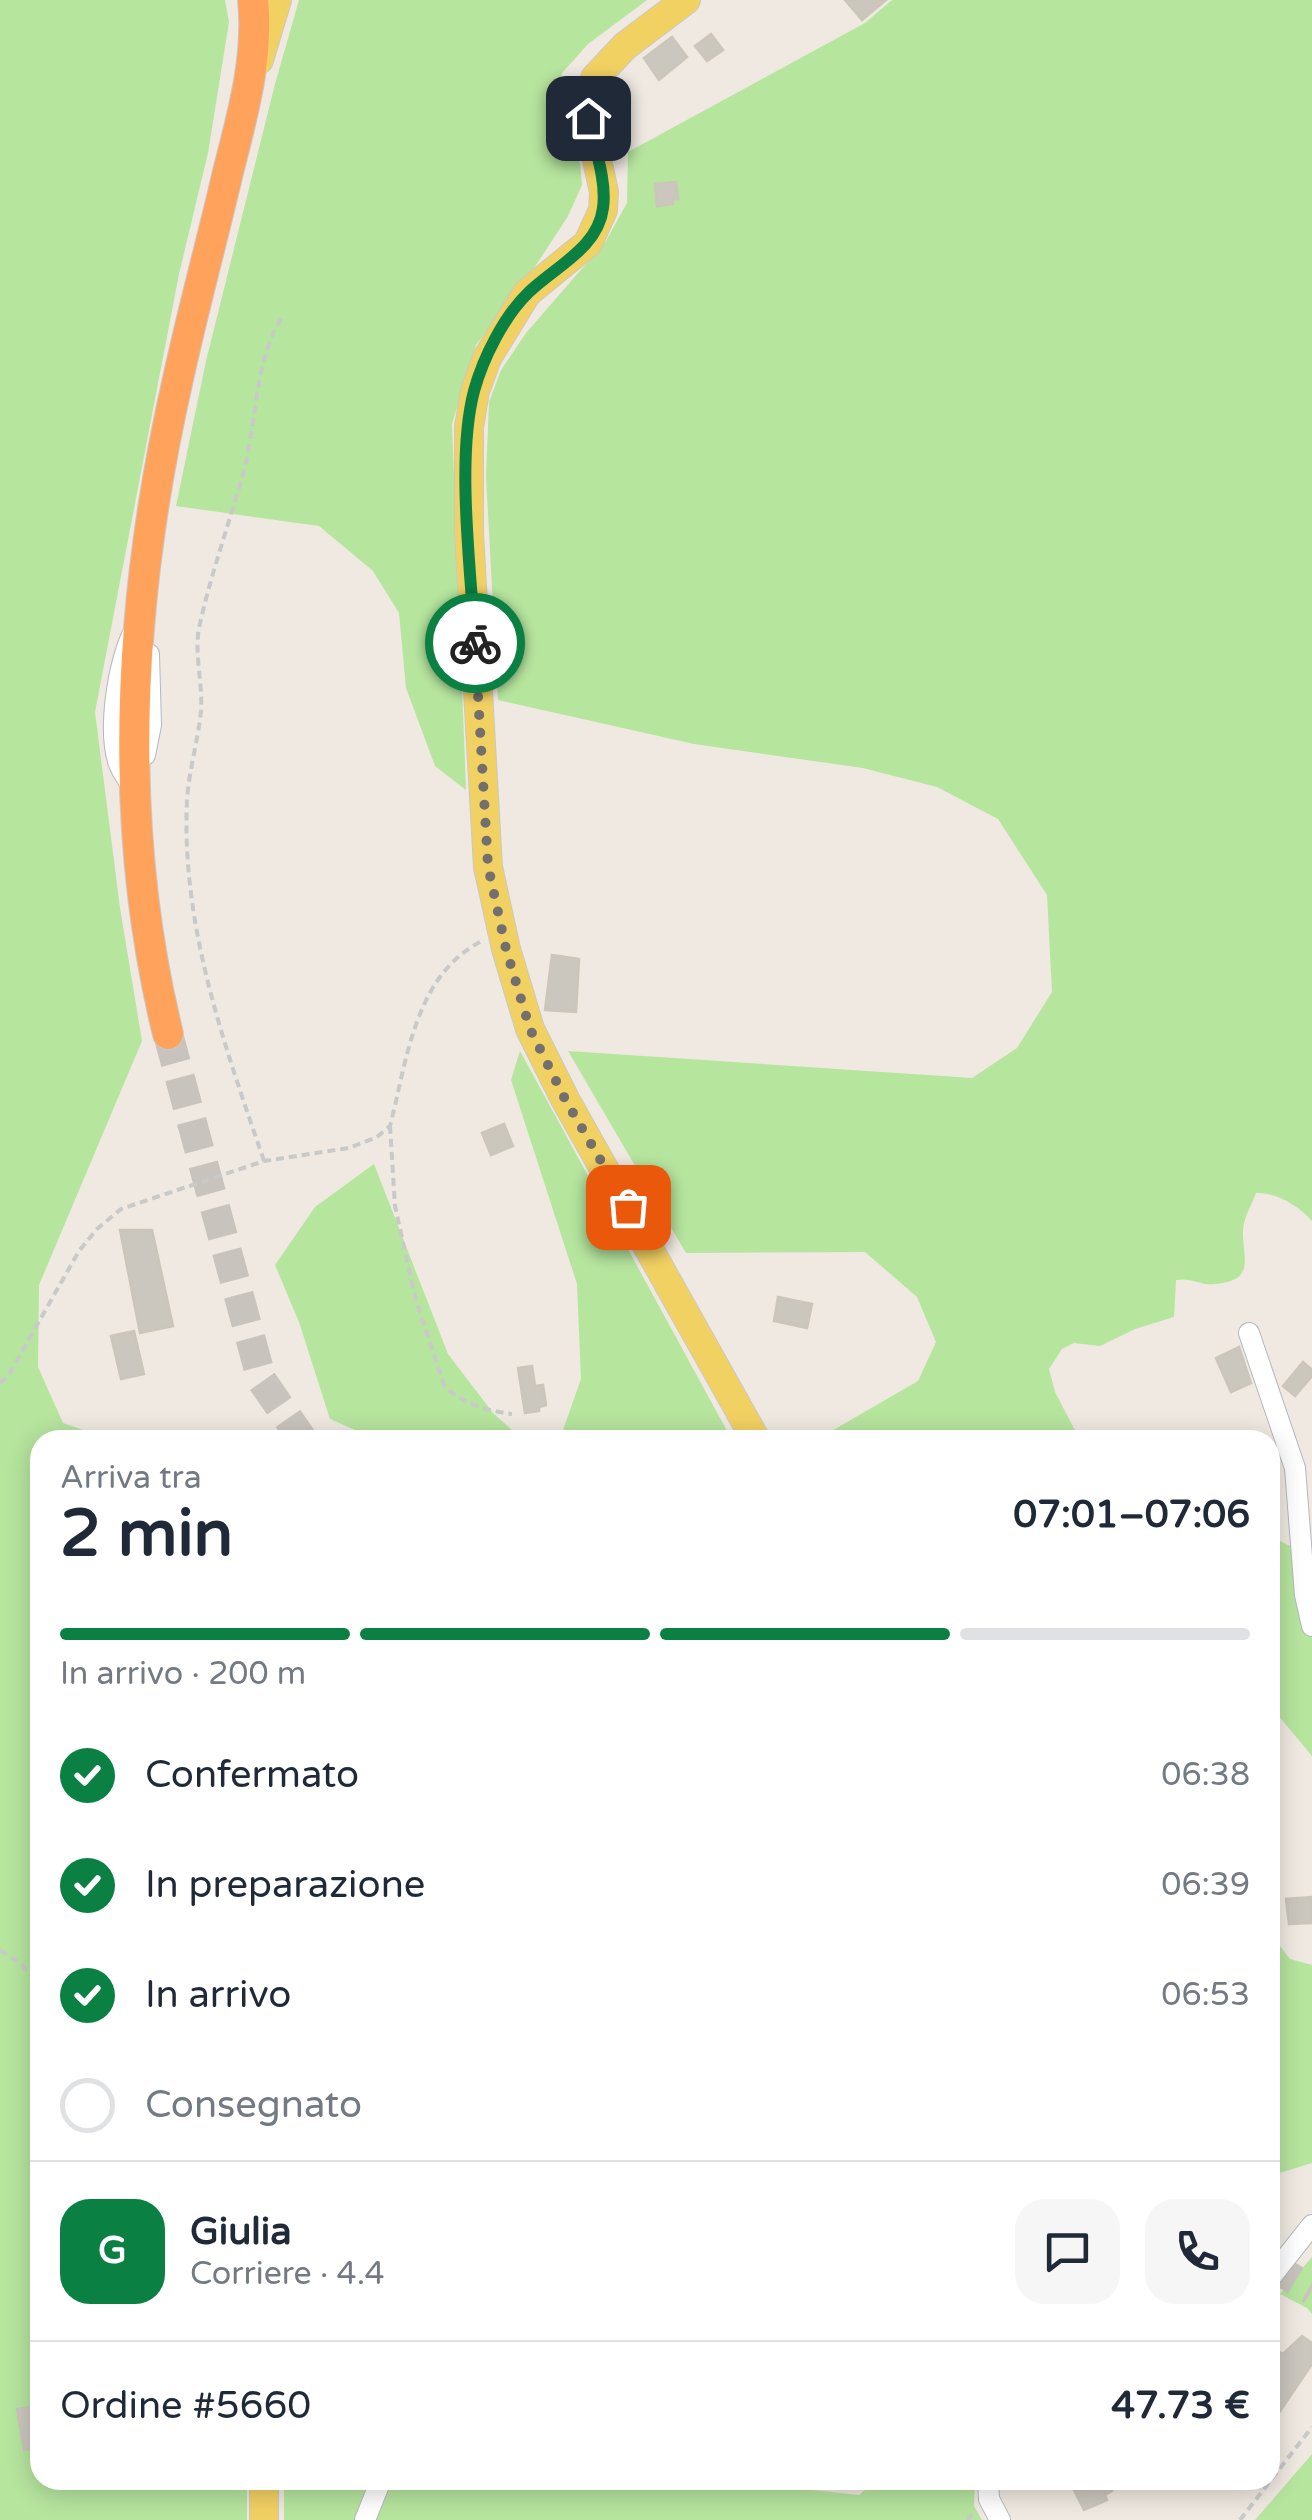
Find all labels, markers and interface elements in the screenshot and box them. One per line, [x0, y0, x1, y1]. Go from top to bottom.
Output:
pin [546, 76, 631, 161]
icon: home [561, 91, 616, 146]
courier [425, 593, 525, 693]
icon: bike [448, 616, 503, 671]
pin [586, 1165, 671, 1250]
icon: bag [601, 1180, 656, 1235]
text: Arriva tra [60, 1459, 202, 1497]
text: 07:01–07:06 [1013, 1492, 1250, 1538]
text: 2 min [60, 1495, 233, 1574]
text: In arrivo · 200 m [60, 1655, 306, 1693]
icon: check [60, 1748, 115, 1803]
text: Confermato [145, 1752, 359, 1798]
text: 06:38 [1161, 1756, 1250, 1794]
icon: check [60, 1858, 115, 1913]
text: In preparazione [145, 1862, 425, 1908]
text: 06:39 [1161, 1866, 1250, 1904]
icon: check [60, 1968, 115, 2023]
text: In arrivo [145, 1972, 291, 2018]
text: 06:53 [1161, 1976, 1250, 2014]
text: Consegnato [145, 2082, 362, 2128]
button: chat [1015, 2199, 1120, 2304]
button: phone [1145, 2199, 1250, 2304]
text: Giulia [190, 2209, 292, 2255]
text: G [98, 2228, 127, 2274]
text: Corriere · 4.4 [190, 2255, 385, 2293]
text: Ordine #5660 [60, 2383, 311, 2429]
text: 47.73 € [1111, 2383, 1250, 2429]

